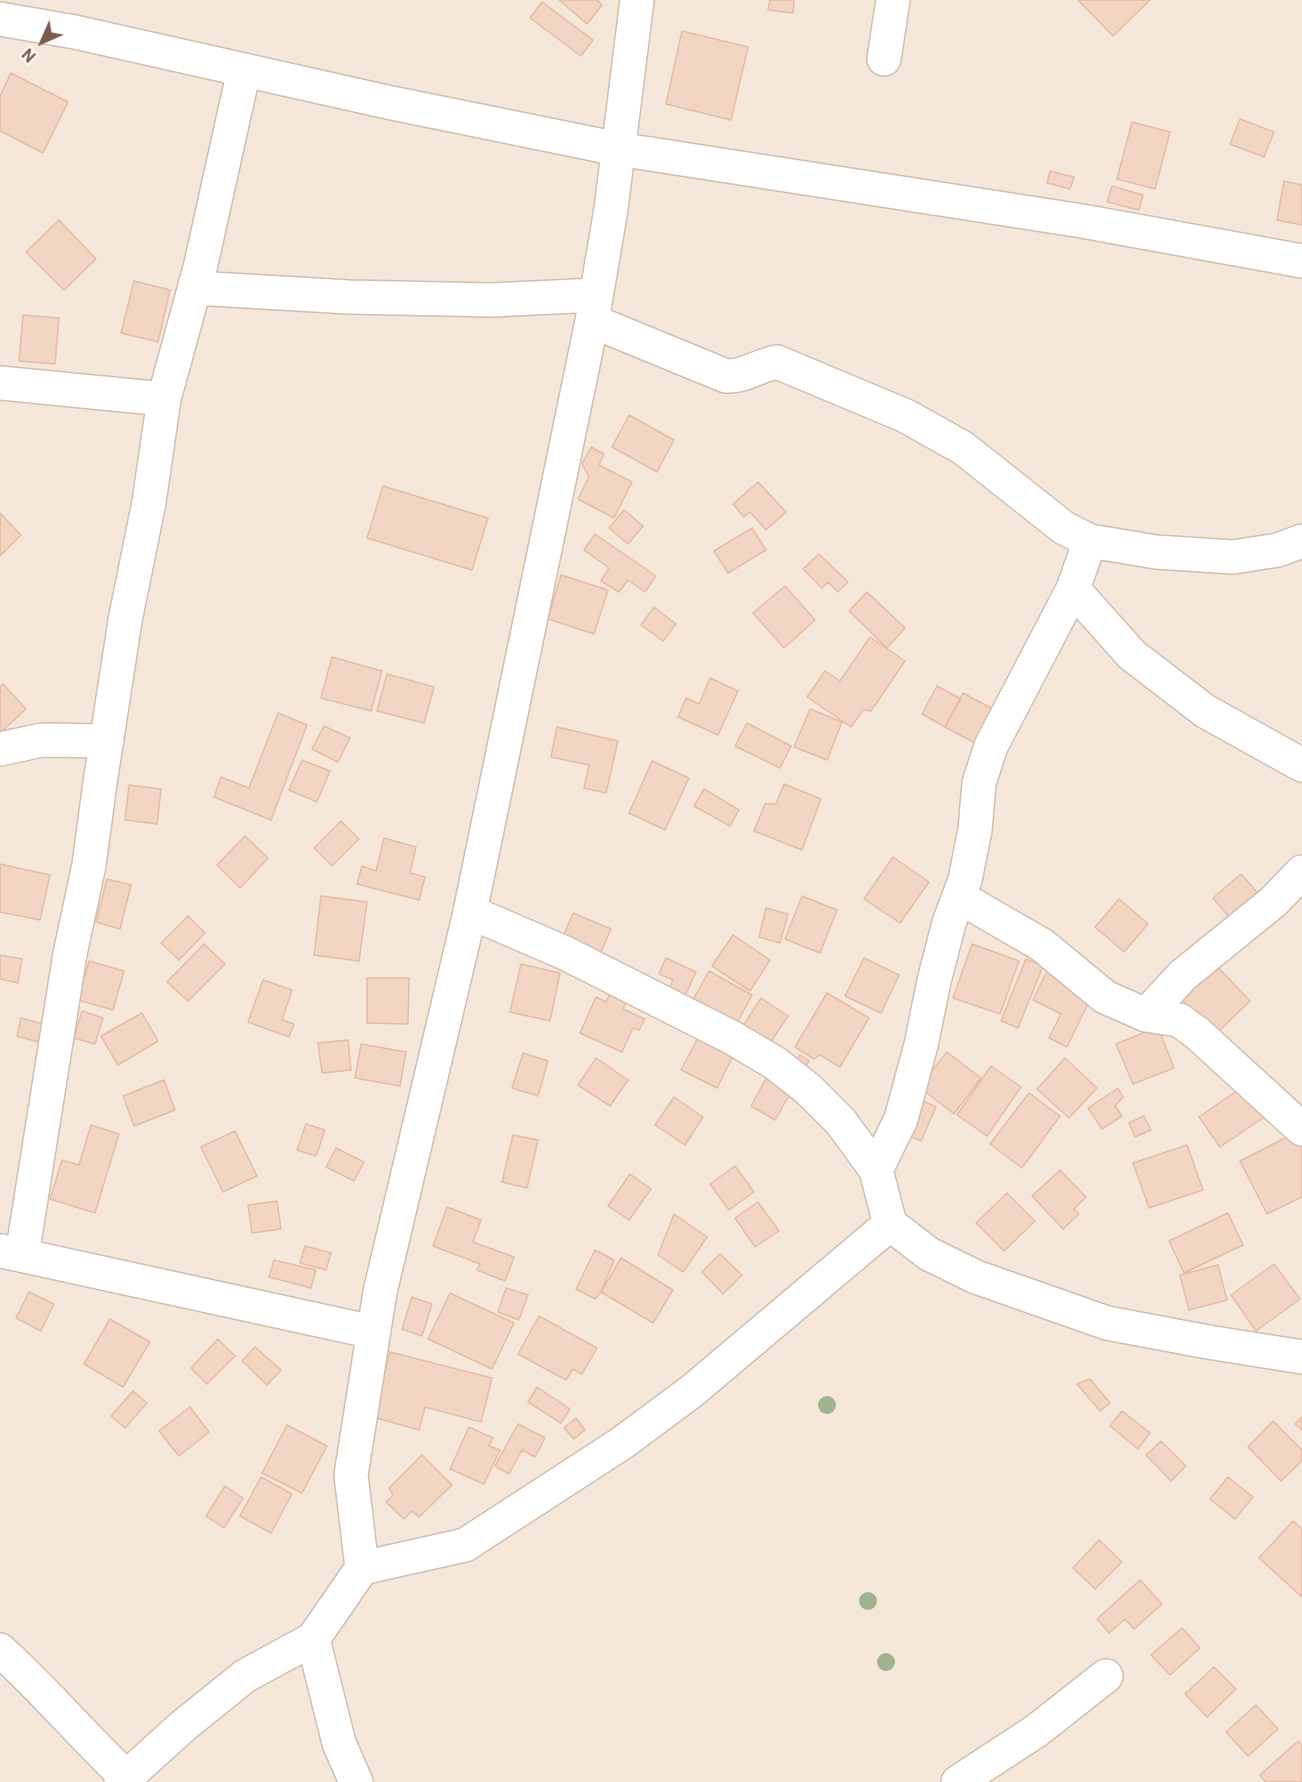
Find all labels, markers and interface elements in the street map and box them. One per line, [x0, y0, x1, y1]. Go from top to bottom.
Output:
north arrow [12, 12, 72, 72]
text: N [18, 44, 40, 66]

